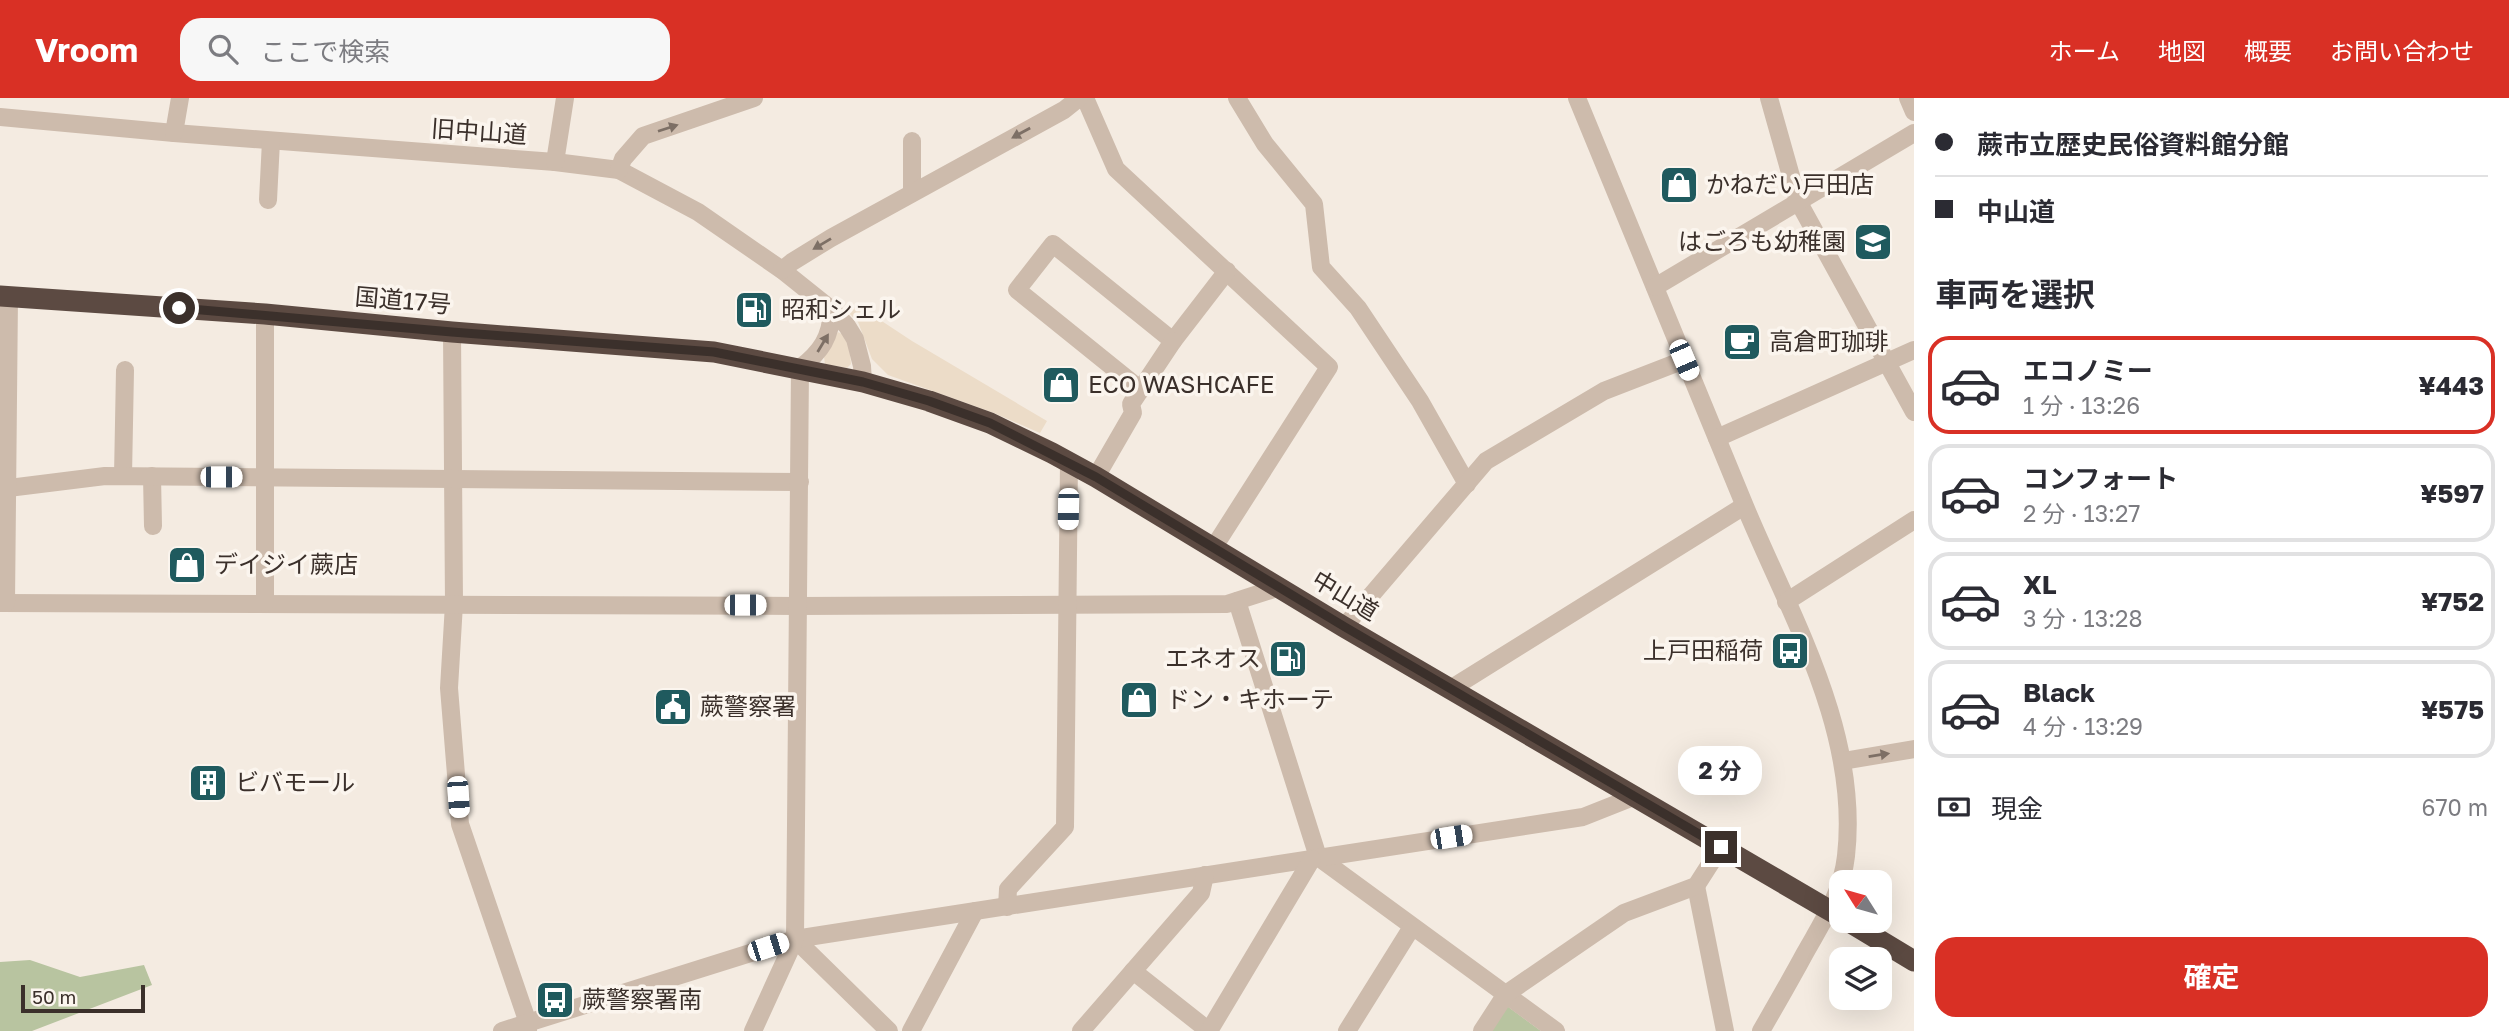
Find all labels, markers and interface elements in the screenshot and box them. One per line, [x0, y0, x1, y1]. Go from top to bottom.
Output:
search box [180, 18, 670, 81]
text: Vroom [35, 30, 138, 69]
icon: search [204, 30, 242, 68]
text: ここで検索 [260, 36, 390, 67]
text: ホーム [2049, 36, 2120, 65]
text: 地図 [2158, 36, 2206, 65]
text: 概要 [2244, 36, 2292, 65]
text: お問い合わせ [2330, 36, 2474, 65]
street label: 旧中山道 [430, 113, 528, 148]
one-way arrow [658, 122, 679, 133]
one-way arrow [1011, 128, 1031, 139]
text: 蕨市立歴史民俗資料館分館 [1977, 129, 2289, 160]
shop icon: かねだい戸田店 [1658, 164, 1700, 206]
place label: かねだい戸田店 [1706, 169, 1874, 198]
text: 中山道 [1977, 196, 2055, 227]
school or university icon: はごろも幼稚園 [1852, 221, 1894, 263]
place label: はごろも幼稚園 [1678, 226, 1846, 255]
one-way arrow [812, 237, 831, 250]
text: 車両を選択 [1935, 275, 2095, 313]
street label: 国道17号 [354, 281, 452, 318]
fuel station icon: 昭和シェル [733, 289, 775, 331]
route start [163, 292, 195, 324]
place label: 昭和シェル [781, 294, 901, 323]
cafe icon: 高倉町珈琲 [1721, 321, 1763, 363]
place label: 高倉町珈琲 [1769, 326, 1889, 355]
one-way arrow [817, 333, 830, 353]
car [1667, 337, 1702, 383]
icon: car [1939, 354, 2002, 417]
text: エコノミー [2023, 355, 2153, 386]
shop icon: ECO WASHCAFE [1040, 364, 1082, 406]
place label: ECO WASHCAFE [1088, 369, 1274, 398]
text: ¥443 [2418, 370, 2484, 401]
text: 1 分 · 13:26 [2023, 391, 2140, 419]
icon: car [1939, 462, 2002, 525]
text: コンフォート [2023, 463, 2178, 494]
car [201, 467, 243, 488]
text: ¥597 [2420, 478, 2484, 509]
car [1058, 488, 1079, 530]
text: 2 分 · 13:27 [2023, 499, 2141, 527]
shop icon: デイジイ蕨店 [166, 544, 208, 586]
place label: デイジイ蕨店 [214, 549, 358, 578]
street label: 中山道 [1307, 564, 1384, 626]
text: XL [2023, 569, 2057, 600]
icon: car [1939, 570, 2002, 633]
text: ¥752 [2421, 586, 2484, 617]
car [725, 595, 767, 616]
text: 3 分 · 13:28 [2023, 604, 2143, 632]
bus stop icon: 上戸田稲荷 [1769, 630, 1811, 672]
place label: 上戸田稲荷 [1643, 635, 1763, 664]
fuel station icon: エネオス [1267, 638, 1309, 680]
place label: エネオス [1165, 643, 1261, 672]
text: Black [2023, 677, 2095, 708]
icon: car [1939, 678, 2002, 741]
shop icon: ドン・キホーテ [1118, 679, 1160, 721]
place label: ドン・キホーテ [1166, 684, 1334, 713]
public building icon: 蕨警察署 [652, 686, 694, 728]
place label: 蕨警察署 [700, 691, 796, 720]
text: ¥575 [2421, 694, 2484, 725]
text: 4 分 · 13:29 [2023, 712, 2143, 740]
callout: 2 分 [1679, 746, 1763, 794]
one-way arrow [1868, 749, 1890, 760]
text: 2 分 [1699, 756, 1741, 784]
building icon: ビバモール [187, 762, 229, 804]
place label: ビバモール [235, 767, 355, 796]
car [447, 775, 470, 819]
icon: cash [1935, 788, 1973, 826]
text: 現金 [1991, 793, 2043, 824]
text: 670 m [2422, 793, 2488, 821]
car [1429, 823, 1474, 851]
route end [1705, 831, 1737, 863]
north arrow [1829, 870, 1892, 933]
map controls [1829, 870, 1892, 1010]
car [745, 931, 792, 963]
button: 確定 [1935, 937, 2488, 1017]
button: layers [1829, 947, 1892, 1010]
bus stop icon: 蕨警察署南 [534, 979, 576, 1021]
scale bar [21, 982, 145, 1014]
place label: 蕨警察署南 [582, 984, 702, 1013]
text: 50 m [32, 985, 76, 1008]

